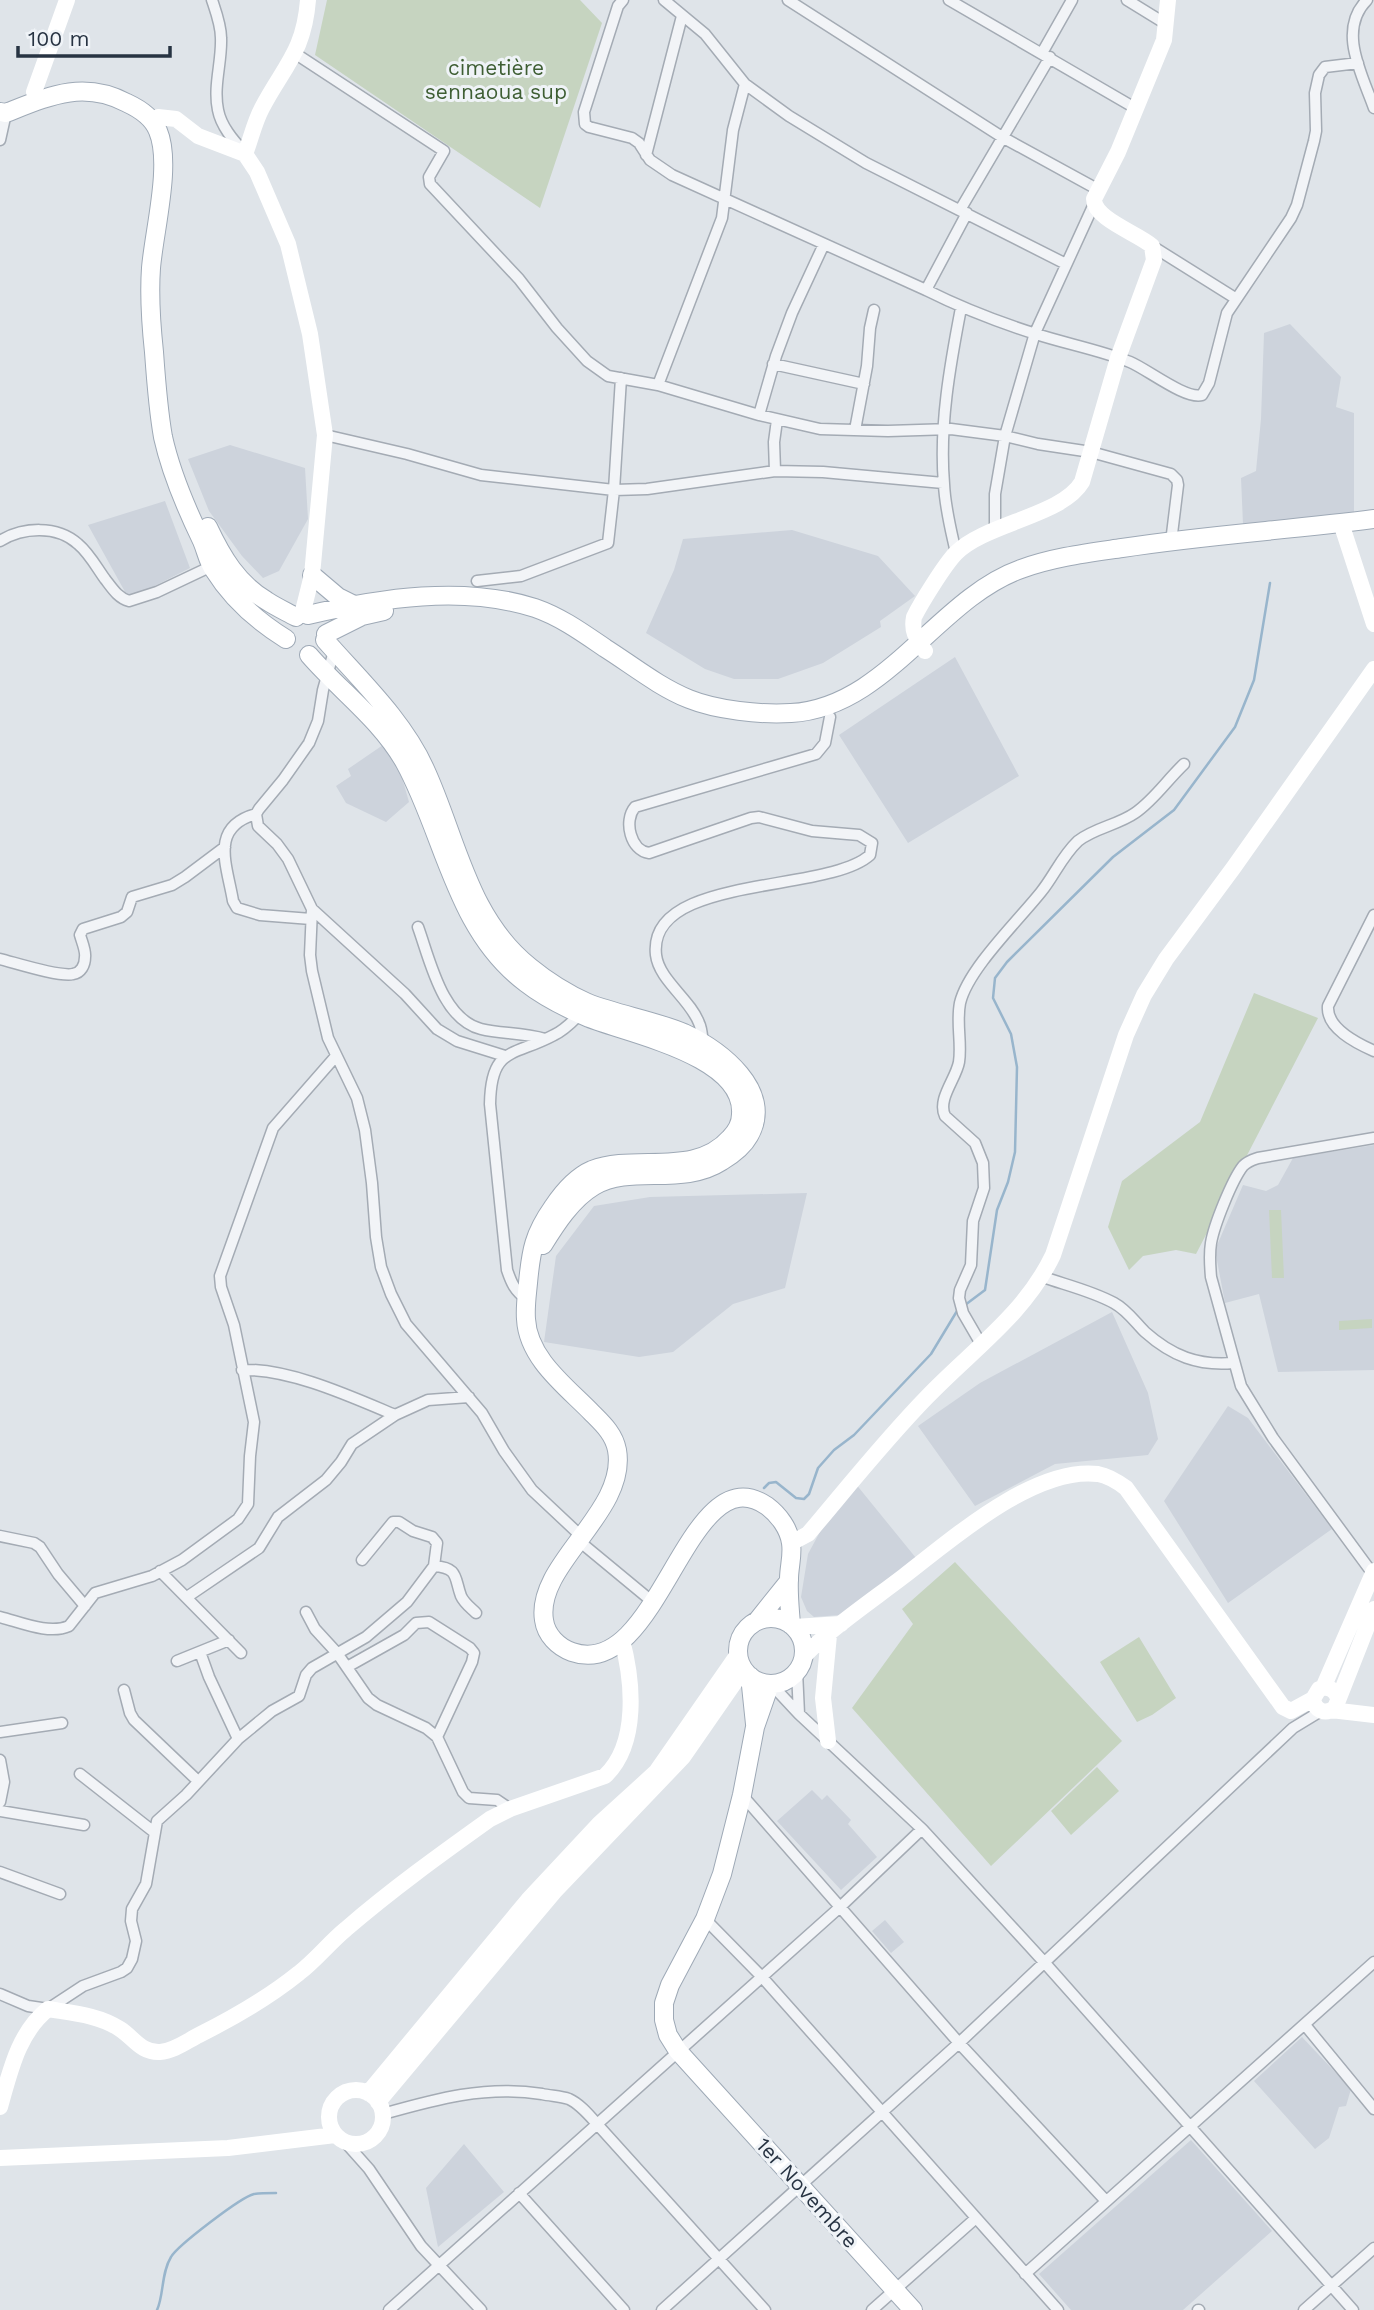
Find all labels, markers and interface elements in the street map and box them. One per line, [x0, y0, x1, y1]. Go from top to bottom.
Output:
scale bar [18, 14, 170, 58]
text: 100 m [28, 26, 90, 51]
park label: cimetière sennaoua sup [425, 55, 567, 104]
street label: 1er Novembre [751, 2132, 863, 2253]

